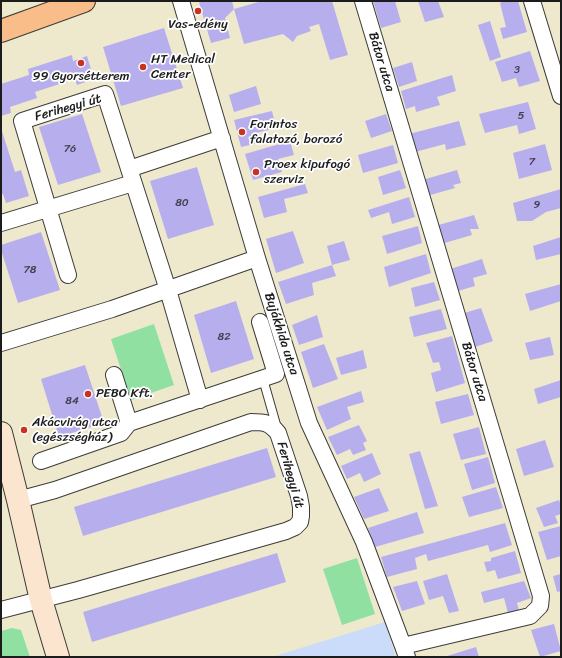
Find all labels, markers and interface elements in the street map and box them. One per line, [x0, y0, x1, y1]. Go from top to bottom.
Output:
marker: Vas-edény [193, 6, 203, 16]
place label: Vas-edény [168, 17, 228, 33]
street label: Bátor utca [365, 30, 397, 94]
place label: HT Medical Center [151, 52, 215, 83]
marker: 99 Gyorsétterem [76, 58, 86, 68]
marker: HT Medical Center [138, 62, 148, 72]
house number: 3 [514, 63, 520, 77]
place label: 99 Gyorsétterem [32, 69, 130, 85]
street label: Ferihegyi út [33, 91, 103, 125]
house number: 5 [518, 109, 524, 123]
place label: Forintos falatozó, borozó [250, 117, 342, 148]
marker: Forintos falatozó, borozó [237, 127, 247, 137]
house number: 76 [64, 142, 76, 156]
house number: 7 [529, 155, 535, 169]
place label: Proex kipufogó szerviz [264, 157, 350, 188]
marker: Proex kipufogó szerviz [251, 167, 261, 177]
house number: 80 [175, 196, 189, 210]
house number: 9 [534, 198, 540, 212]
house number: 78 [24, 263, 36, 277]
street label: Bujákhida utca [260, 291, 302, 377]
house number: 82 [218, 330, 230, 344]
street label: Bátor utca [458, 340, 490, 404]
place label: PEBO Kft. [96, 386, 153, 402]
marker: PEBO Kft. [83, 389, 93, 399]
house number: 84 [65, 394, 79, 408]
place label: Akácvirág utca (egészségház) [32, 415, 118, 446]
marker: Akácvirág utca (egészségház) [19, 425, 29, 435]
street label: Ferihegyi út [273, 440, 307, 510]

